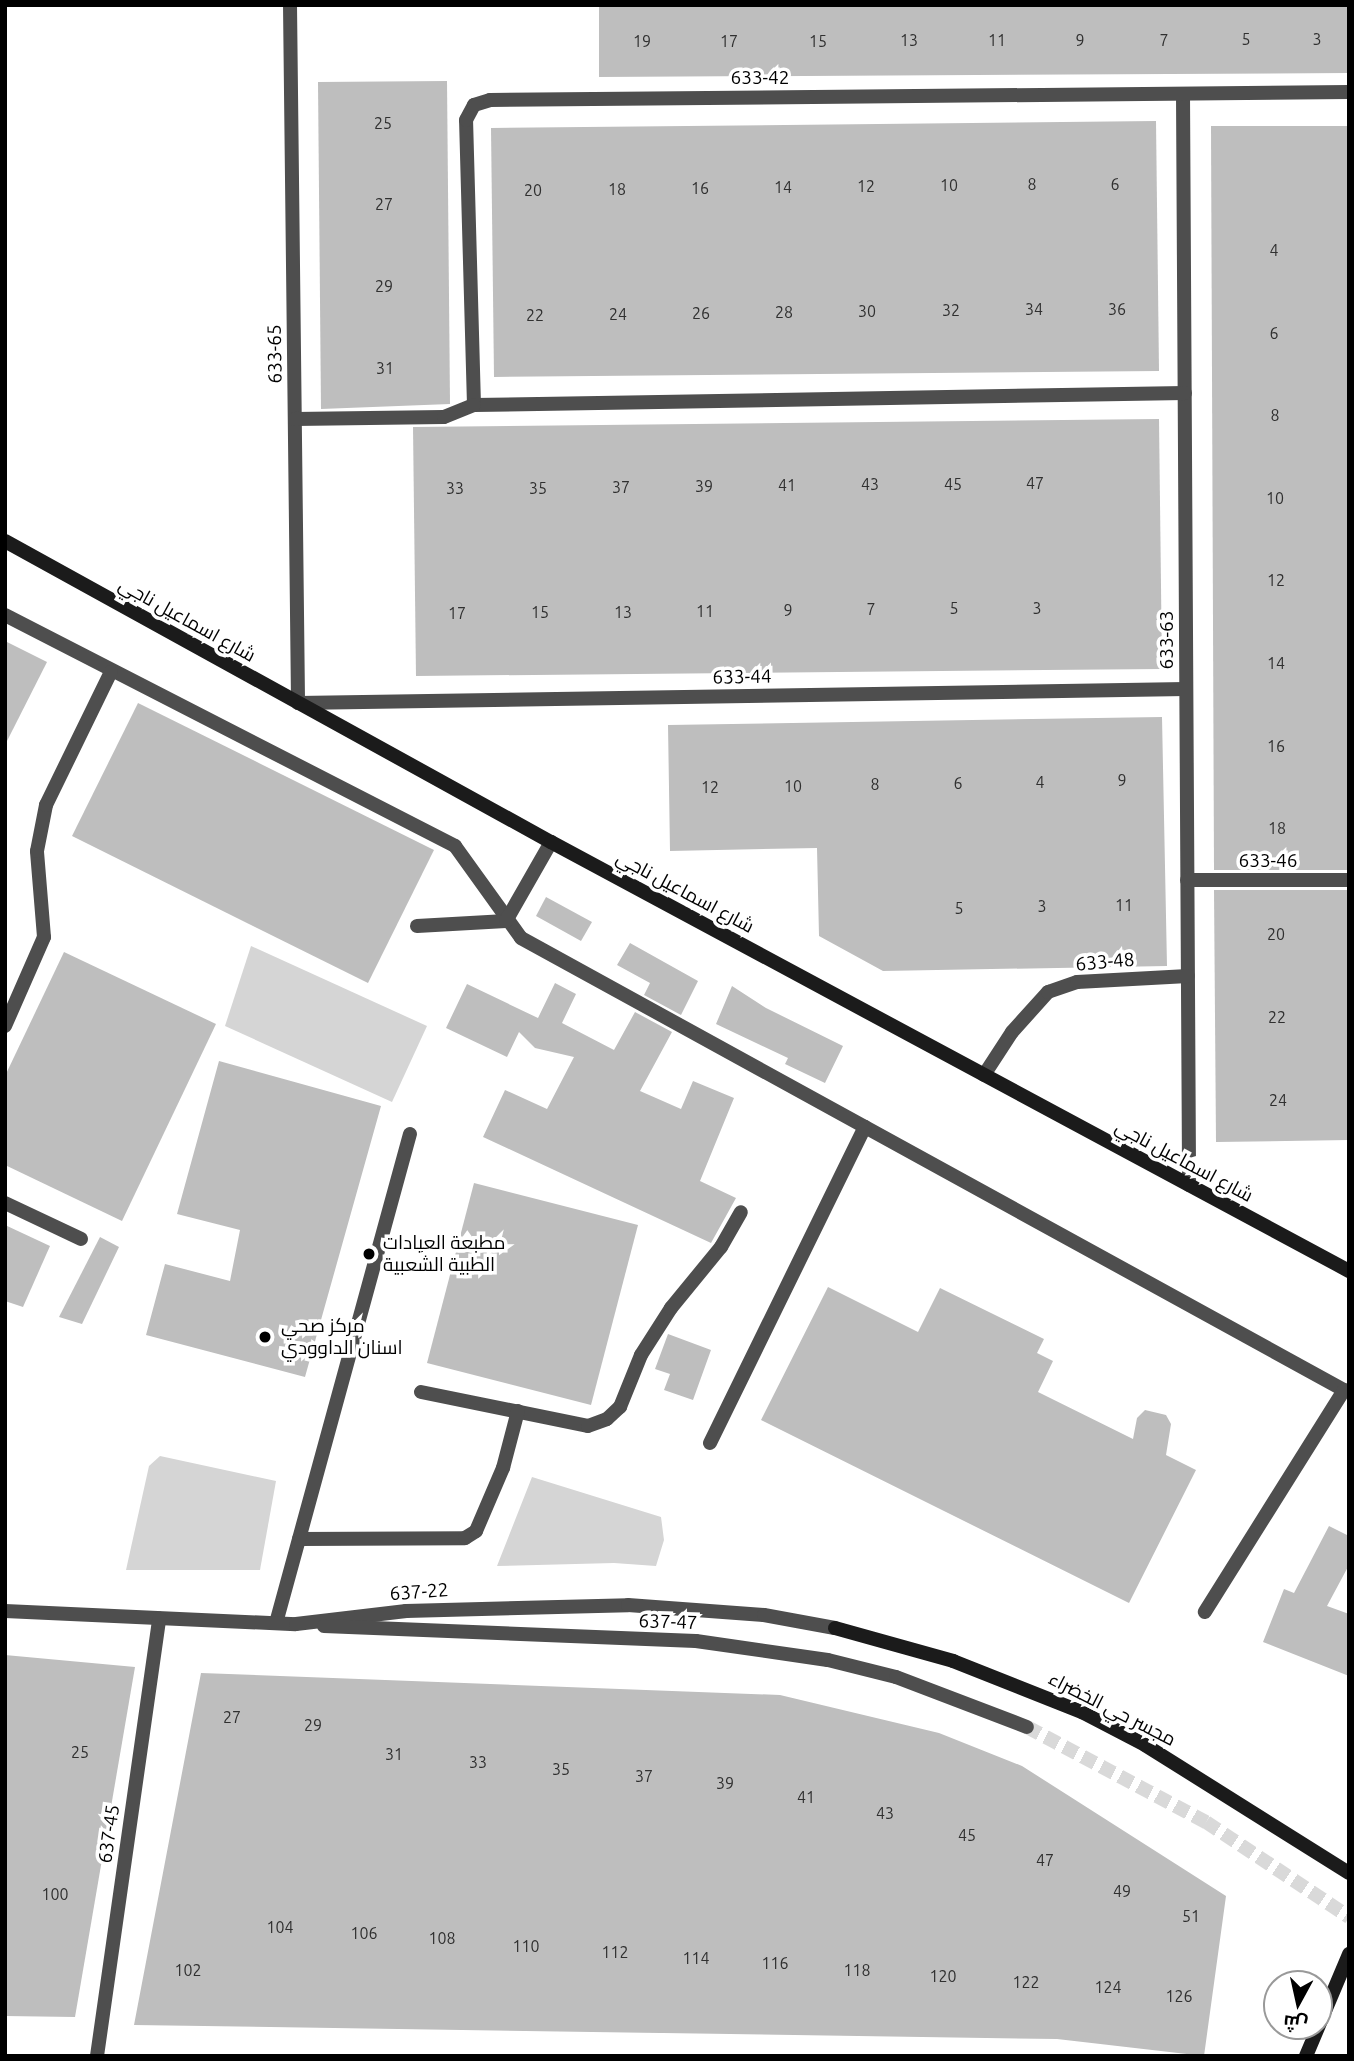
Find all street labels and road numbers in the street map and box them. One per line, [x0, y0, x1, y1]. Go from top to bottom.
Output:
street label: 633-42 [730, 67, 790, 89]
street label: 633-65 [263, 324, 287, 384]
street label: شارع اسماعيل ناجي [115, 573, 259, 667]
street label: 633-63 [1156, 610, 1178, 670]
street label: 633-44 [712, 665, 772, 689]
street label: شارع اسماعيل ناجي [612, 846, 758, 938]
street label: 633-46 [1238, 850, 1298, 872]
street label: 633-48 [1075, 948, 1135, 976]
street label: شارع اسماعيل ناجي [1111, 1115, 1257, 1207]
street label: 637-22 [389, 1579, 449, 1605]
street label: 637-47 [638, 1610, 698, 1634]
street label: مجسر حي الخضراء [1044, 1667, 1180, 1751]
street label: 637-45 [94, 1803, 124, 1865]

